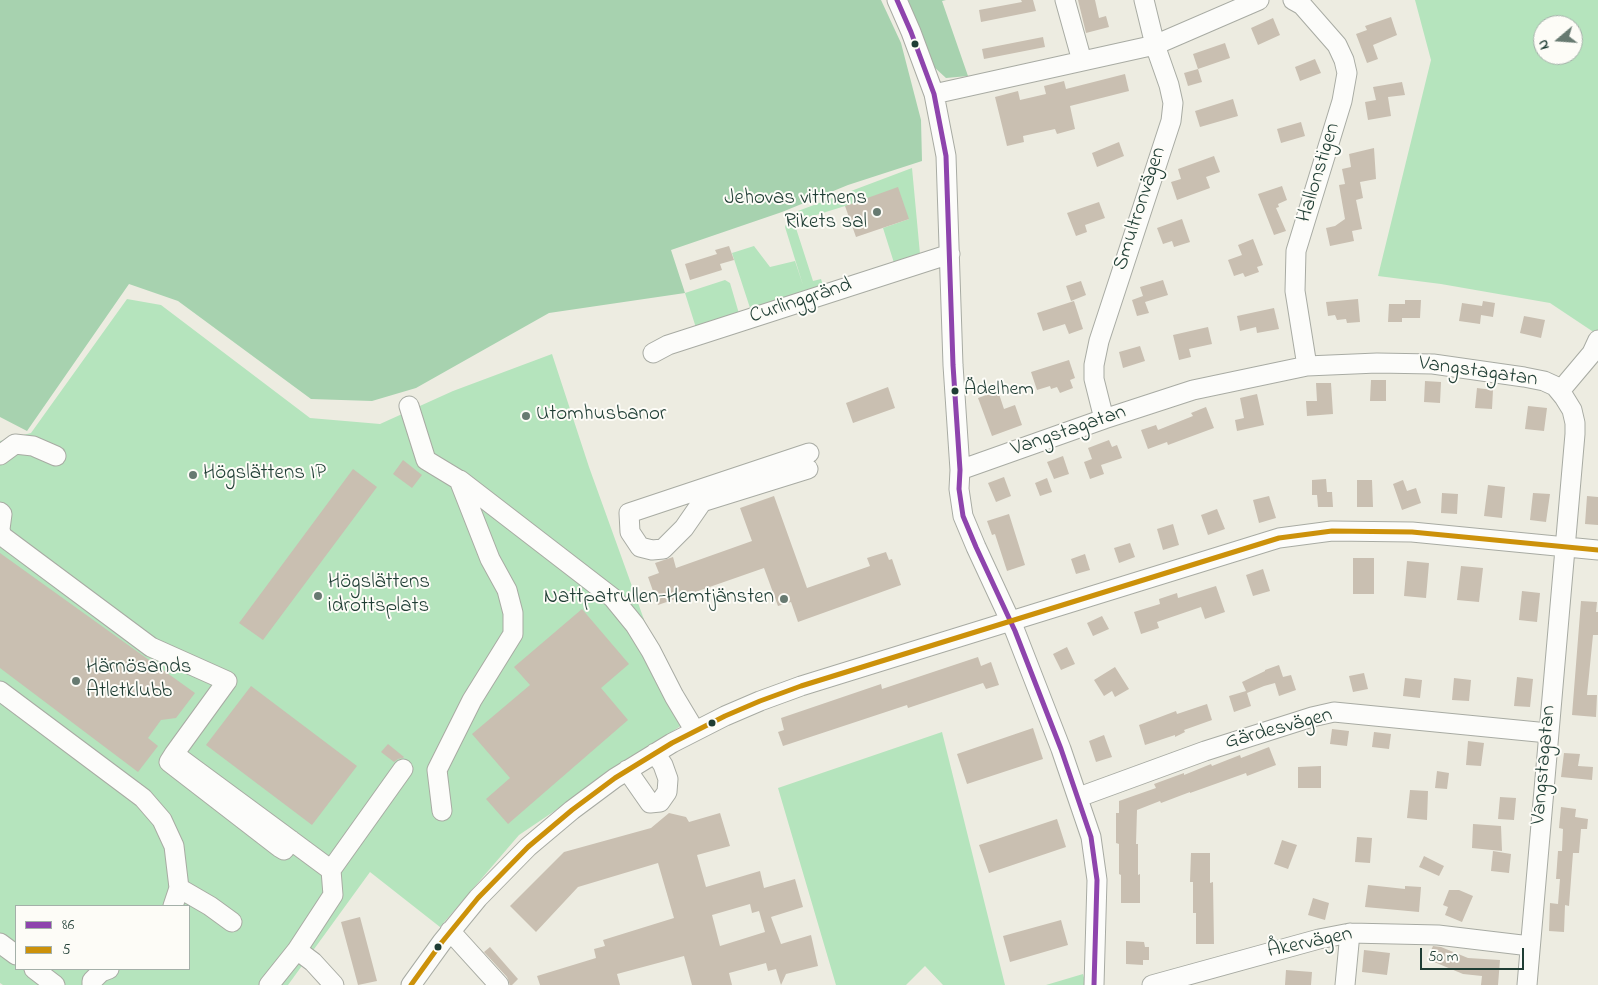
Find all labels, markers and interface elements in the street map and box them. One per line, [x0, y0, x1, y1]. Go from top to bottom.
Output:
north arrow [1533, 15, 1583, 65]
text: N [1533, 37, 1556, 52]
unlabelled marker [910, 39, 920, 49]
street label: Hallonstigen [1293, 120, 1347, 226]
street label: Smultronvägen [1109, 144, 1173, 274]
place label: Jehovas vittnens Rikets sal [724, 187, 867, 237]
marker: Jehovas vittnens Rikets sal [871, 206, 883, 218]
street label: Curlinggränd [747, 274, 855, 330]
street label: Vangstagatan [1417, 352, 1539, 394]
place label: Ädelhem [964, 379, 1034, 403]
marker: Ädelhem [950, 386, 960, 396]
street label: Vangstagatan [1008, 401, 1130, 463]
place label: Utomhusbanor [536, 403, 666, 429]
marker: Utomhusbanor [520, 410, 532, 422]
place label: Högslättens IP [203, 462, 326, 488]
marker: Högslättens IP [187, 469, 199, 481]
place label: Högslättens idrottsplats [328, 571, 430, 621]
place label: Nattpatrullen-Hemtjänsten [544, 586, 774, 612]
marker: Högslättens idrottsplats [312, 590, 324, 602]
marker: Nattpatrullen-Hemtjänsten [778, 593, 790, 605]
place label: Härnösands Atletklubb [86, 656, 191, 706]
marker: Härnösands Atletklubb [70, 675, 82, 687]
street label: Gärdesvägen [1223, 704, 1335, 756]
street label: Vangstagatan [1527, 704, 1563, 826]
unlabelled marker [707, 718, 717, 728]
legend [15, 905, 190, 970]
text: 86 [62, 914, 74, 936]
street label: Åkervägen [1265, 923, 1355, 965]
scale bar [1423, 938, 1527, 970]
text: 5 [62, 939, 71, 961]
unlabelled marker [433, 942, 443, 952]
text: 50 m [1428, 946, 1458, 968]

